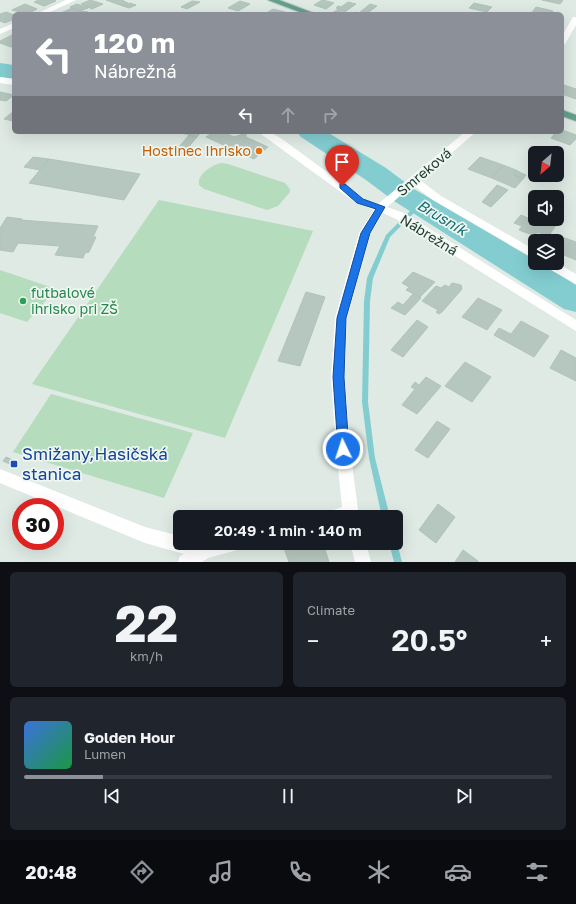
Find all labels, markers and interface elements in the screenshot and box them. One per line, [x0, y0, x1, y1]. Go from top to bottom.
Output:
text: 120 m [94, 26, 175, 59]
icon: left [28, 28, 80, 80]
text: Nábrežná [94, 60, 177, 82]
icon: left [235, 104, 257, 126]
icon: ahead [277, 104, 299, 126]
icon: right [319, 104, 341, 126]
place label: Hostinec Ihrisko [142, 142, 251, 159]
street label: Smreková [393, 144, 454, 199]
pin [325, 145, 359, 186]
marker: Hostinec Ihrisko [254, 146, 264, 156]
north arrow [528, 146, 564, 182]
map controls [528, 146, 564, 270]
icon: arrive [331, 151, 353, 173]
button: sound [528, 190, 564, 226]
water label: Brusník [414, 195, 472, 240]
street label: Nábrežná [398, 210, 461, 259]
button: layers [528, 234, 564, 270]
place label: futbalové ihrisko pri ZŠ [31, 284, 118, 317]
marker: futbalové ihrisko pri ZŠ [18, 296, 28, 306]
position arrow [322, 428, 364, 470]
place label: Smižany,Hasičská stanica [22, 443, 168, 484]
marker: Smižany,Hasičská stanica [9, 459, 19, 469]
speed limit sign: 30 [12, 498, 64, 550]
text: 20:49 · 1 min · 140 m [214, 521, 362, 539]
text: 22 [115, 591, 178, 653]
text: Climate [307, 602, 355, 618]
text: 20.5° [391, 622, 468, 658]
text: − [307, 627, 319, 654]
text: + [540, 627, 552, 654]
text: km/h [130, 648, 163, 664]
text: Golden Hour [84, 728, 175, 746]
text: Lumen [84, 746, 126, 762]
icon: previous [101, 785, 123, 807]
icon: pause [277, 785, 299, 807]
icon: next [453, 785, 475, 807]
icon: directions [128, 858, 156, 886]
icon: music [207, 858, 235, 886]
icon: phone [286, 858, 314, 886]
icon: climate [365, 858, 393, 886]
icon: car [444, 858, 472, 886]
icon: filters [523, 858, 551, 886]
text: 20:48 [25, 861, 77, 883]

